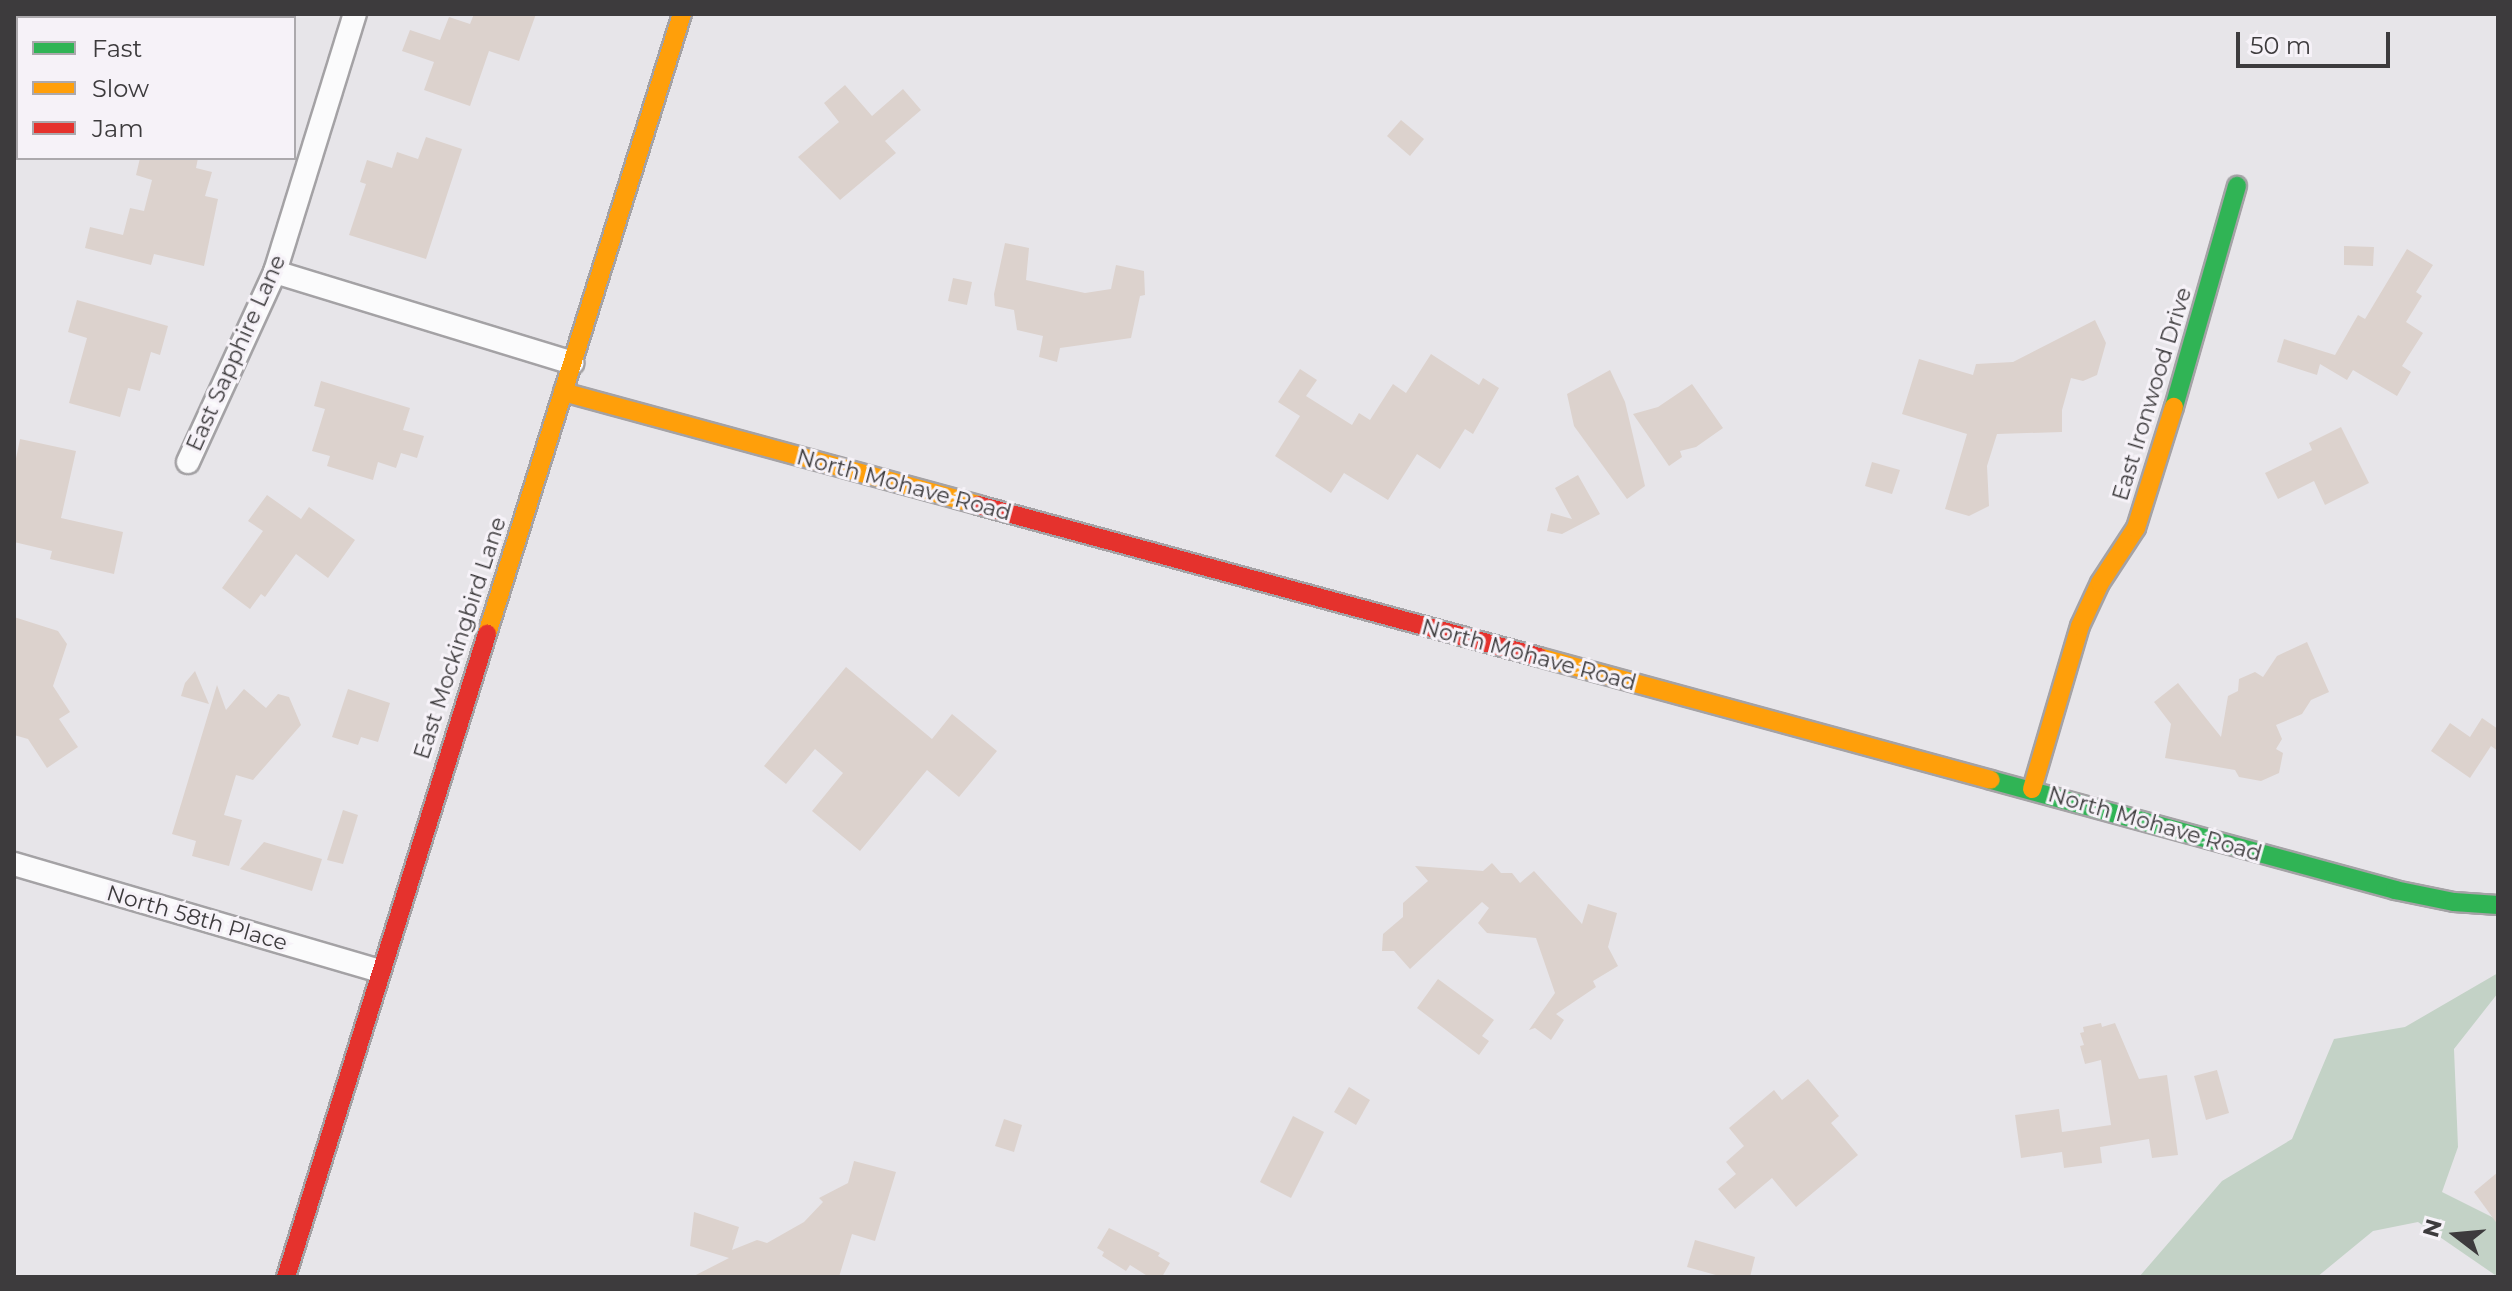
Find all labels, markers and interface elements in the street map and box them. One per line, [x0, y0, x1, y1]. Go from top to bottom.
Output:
legend [16, 16, 296, 160]
scale bar [2240, 16, 2394, 66]
text: 50 m [2250, 31, 2311, 60]
text: Fast [92, 34, 142, 63]
text: Slow [92, 74, 149, 103]
text: Jam [92, 114, 144, 143]
street label: East Sapphire Lane [181, 251, 291, 455]
street label: East Ironwood Drive [2107, 284, 2197, 504]
street label: North Mohave Road [794, 444, 1014, 526]
street label: East Mockingbird Lane [408, 514, 512, 762]
street label: North Mohave Road [1419, 614, 1639, 696]
street label: North Mohave Road [2045, 781, 2265, 867]
street label: North 58th Place [104, 880, 290, 956]
north arrow [2416, 1195, 2496, 1275]
text: N [2417, 1216, 2448, 1241]

